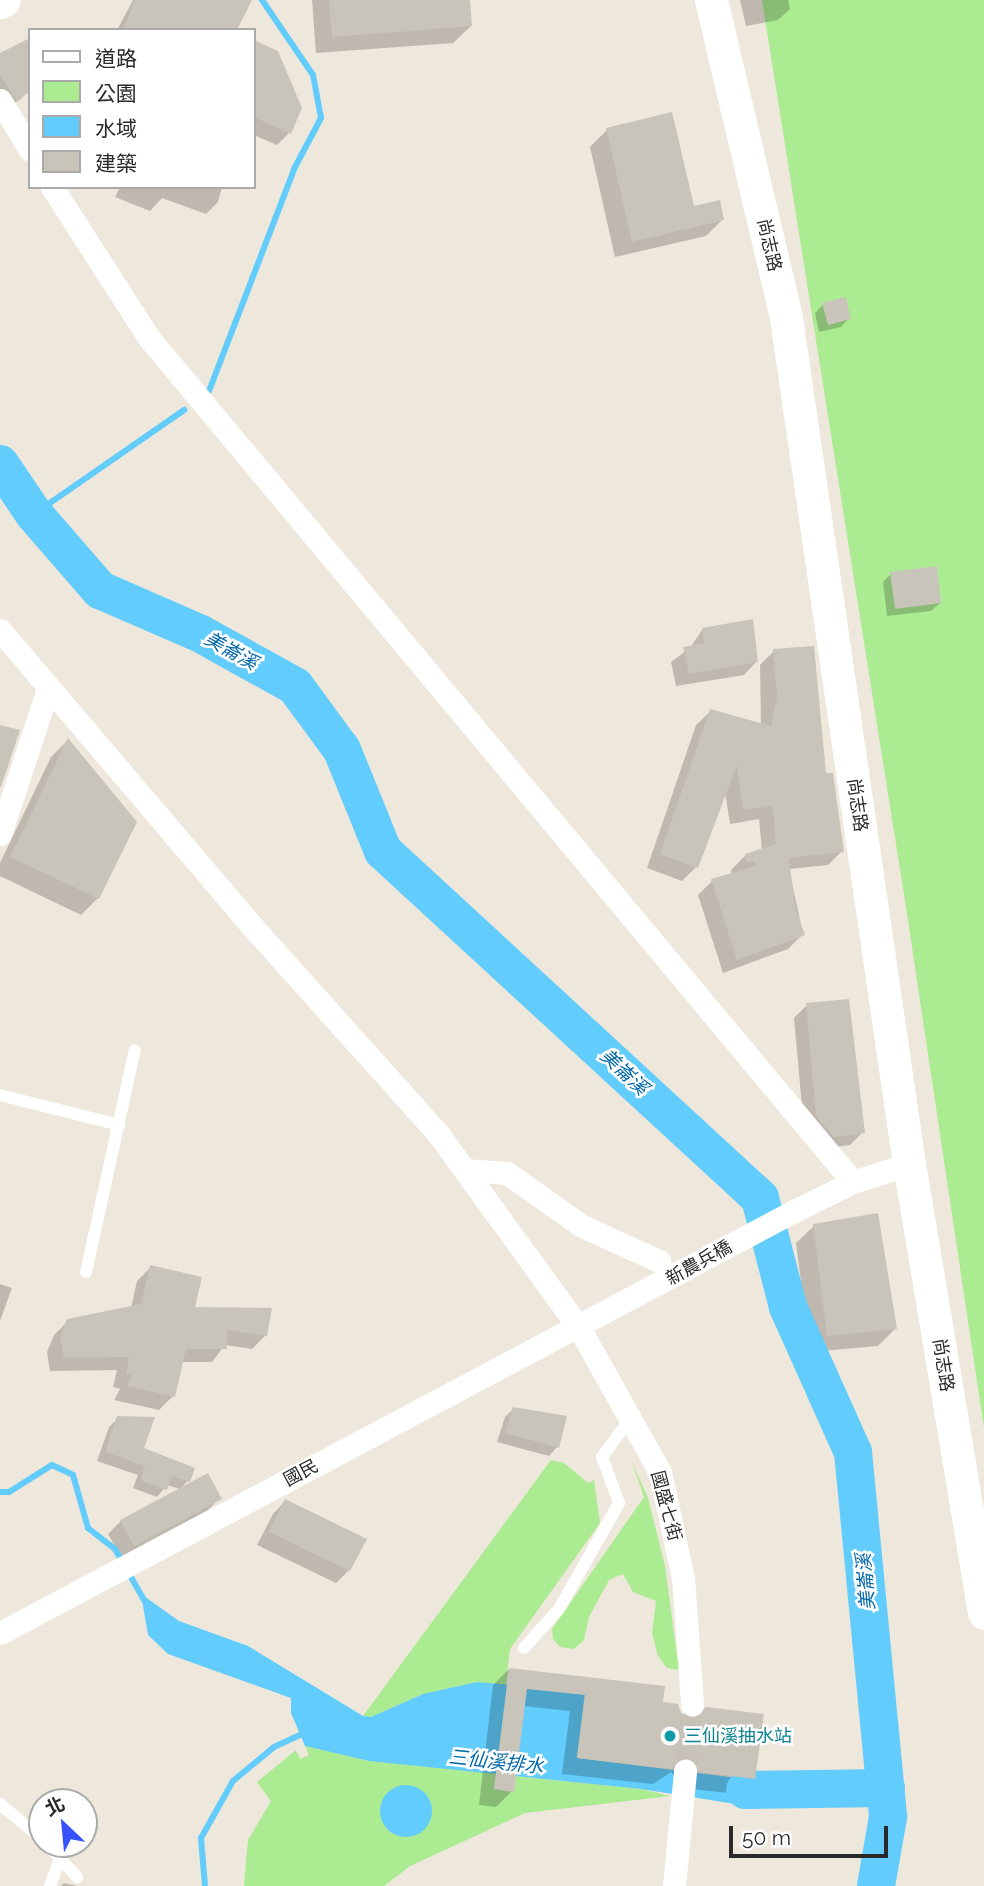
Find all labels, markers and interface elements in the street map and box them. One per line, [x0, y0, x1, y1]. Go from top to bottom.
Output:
legend [28, 28, 256, 189]
text: 道路 [95, 46, 137, 71]
text: 公園 [95, 81, 137, 106]
text: 水域 [95, 116, 137, 141]
text: 建築 [95, 151, 137, 176]
street label: 尚志路 [752, 216, 786, 274]
water label: 美崙溪 [201, 627, 261, 675]
street label: 尚志路 [843, 777, 871, 833]
water label: 美崙溪 [595, 1044, 653, 1100]
street label: 新農兵橋 [662, 1236, 736, 1290]
street label: 尚志路 [928, 1337, 958, 1393]
street label: 國民 [280, 1455, 322, 1491]
street label: 國盛七街 [646, 1468, 686, 1544]
water label: 美崙溪 [852, 1553, 880, 1611]
place label: 三仙溪抽水站 [684, 1725, 792, 1747]
marker: 三仙溪抽水站 [662, 1728, 678, 1744]
water label: 三仙溪排水 [448, 1746, 544, 1778]
north arrow [28, 1788, 98, 1858]
text: 北 [41, 1792, 68, 1820]
scale bar [732, 1812, 891, 1856]
text: 50 m [742, 1825, 791, 1850]

